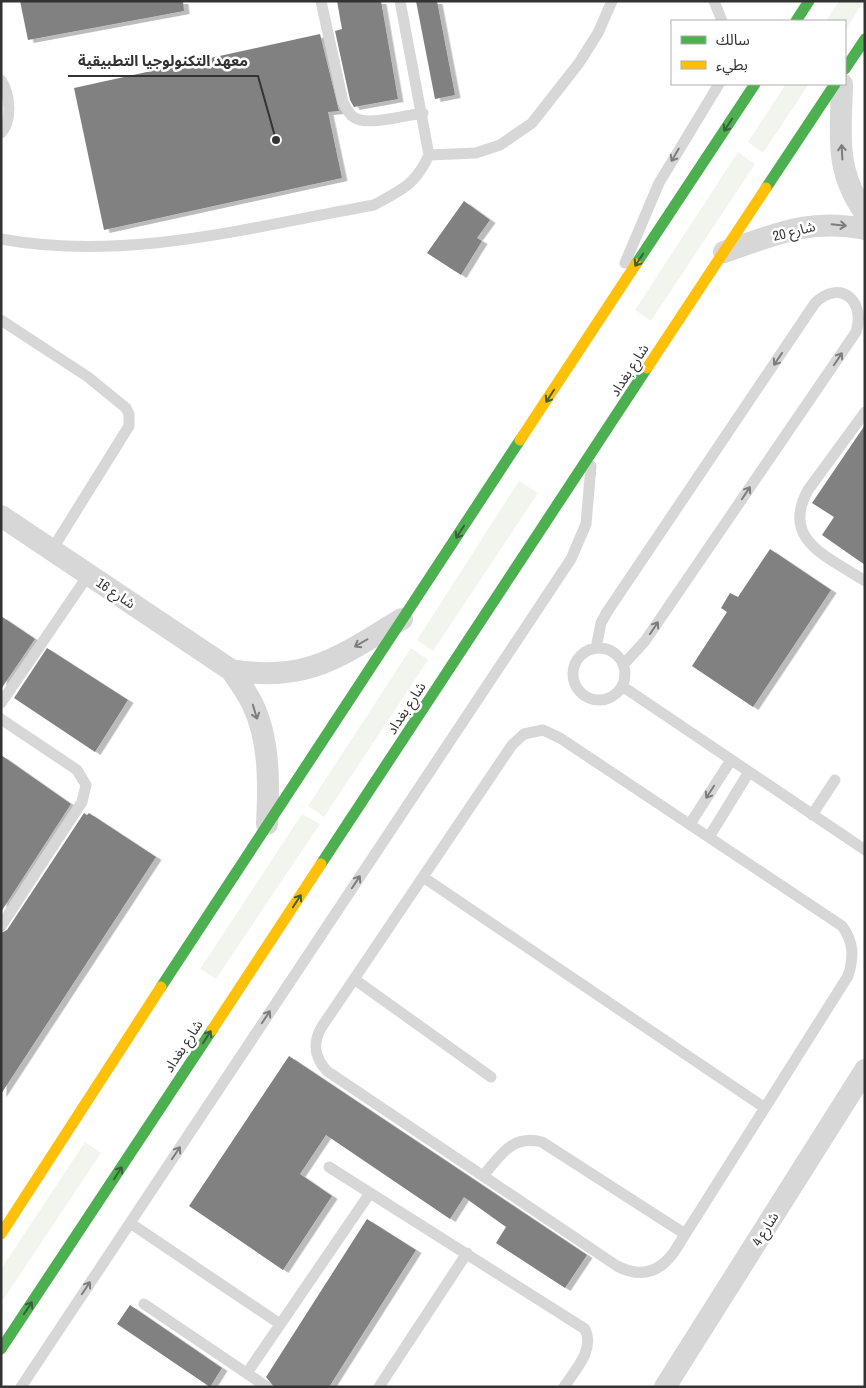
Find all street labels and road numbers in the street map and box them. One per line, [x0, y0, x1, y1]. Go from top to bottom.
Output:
street label: شارع 20 [771, 217, 818, 247]
street label: شارع بغداد [605, 340, 654, 401]
street label: شارع 16 [92, 573, 139, 614]
street label: شارع بغداد [382, 678, 431, 739]
street label: شارع بغداد [159, 1016, 208, 1077]
street label: شارع 4 [748, 1209, 784, 1250]

